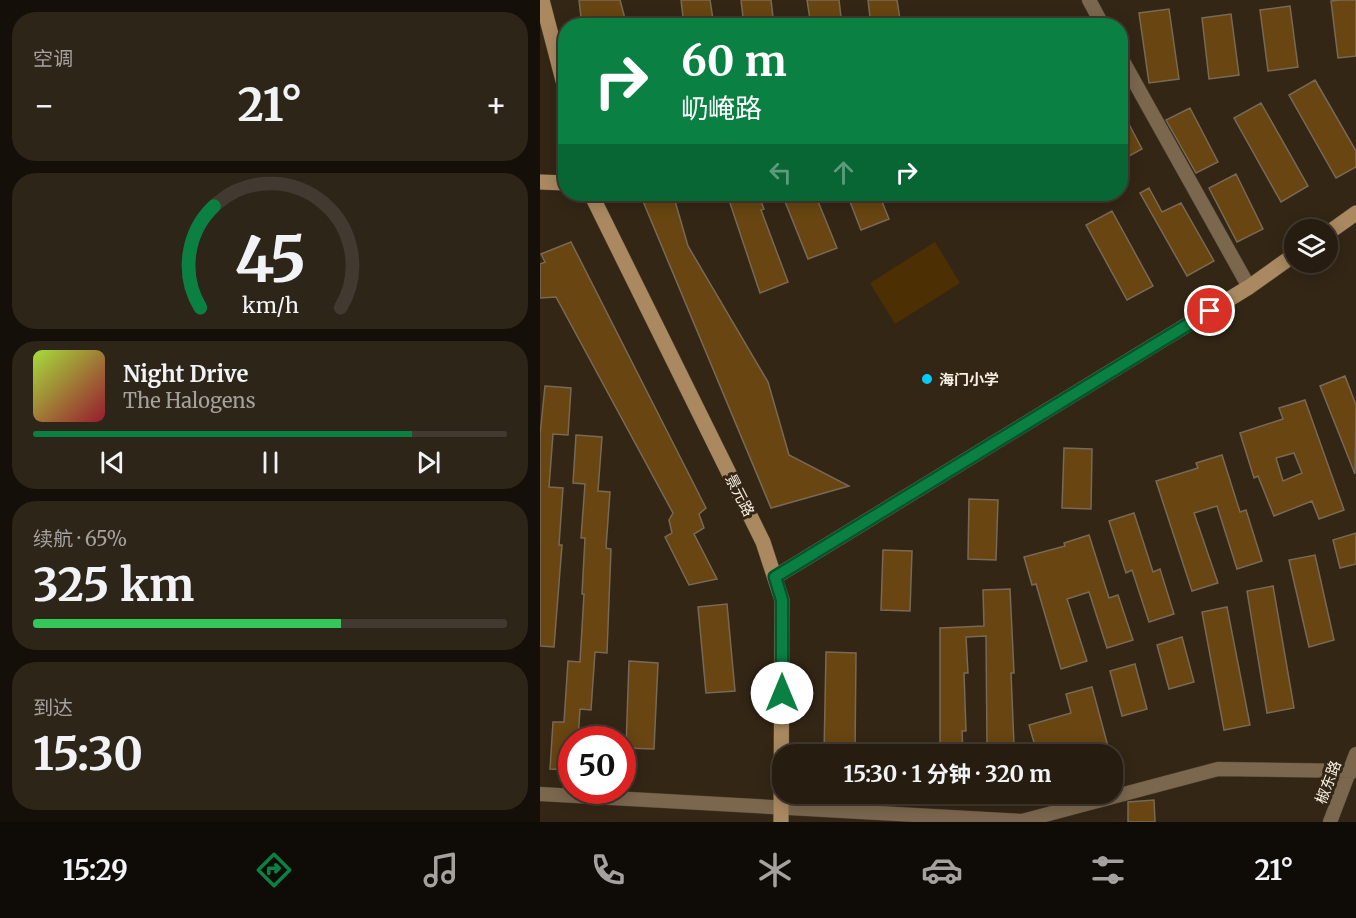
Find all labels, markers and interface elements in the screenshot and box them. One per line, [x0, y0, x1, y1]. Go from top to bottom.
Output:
text: 60 m [681, 35, 787, 87]
icon: right [582, 42, 660, 120]
text: 空调 [33, 46, 73, 71]
text: 21° [237, 77, 303, 133]
text: − [33, 85, 55, 126]
text: + [485, 85, 507, 126]
text: 屷崦路 [681, 91, 762, 125]
icon: left [764, 156, 797, 189]
icon: ahead [827, 156, 860, 189]
icon: right [890, 156, 923, 189]
map controls [1284, 219, 1338, 273]
button: layers [1284, 219, 1338, 273]
text: 45 [234, 221, 306, 299]
pin [1184, 285, 1235, 336]
text: km/h [242, 292, 298, 319]
icon: arrive [1193, 294, 1226, 327]
text: Night Drive [123, 360, 248, 388]
place label: 海门小学 [939, 370, 999, 389]
marker: 海门小学 [920, 372, 934, 386]
text: The Halogens [123, 388, 255, 413]
icon: previous [96, 446, 129, 479]
icon: pause [254, 446, 287, 479]
icon: next [412, 446, 445, 479]
street label: 景元路 [721, 471, 759, 519]
text: 续航 · 65% [33, 526, 127, 551]
text: 325 km [33, 557, 194, 613]
position arrow [750, 661, 814, 725]
text: 到达 [33, 695, 73, 720]
text: 15:30 [33, 726, 143, 782]
speed limit sign: 50 [558, 726, 636, 804]
street label: 椒东路 [1311, 758, 1345, 806]
text: 15:30 · 1 分钟 · 320 m [844, 760, 1051, 788]
icon: directions [253, 849, 295, 891]
icon: music [420, 849, 462, 891]
icon: phone [587, 849, 629, 891]
icon: climate [754, 849, 796, 891]
icon: car [921, 849, 963, 891]
icon: filters [1087, 849, 1129, 891]
text: 15:29 [62, 853, 128, 887]
text: 21° [1254, 853, 1293, 887]

